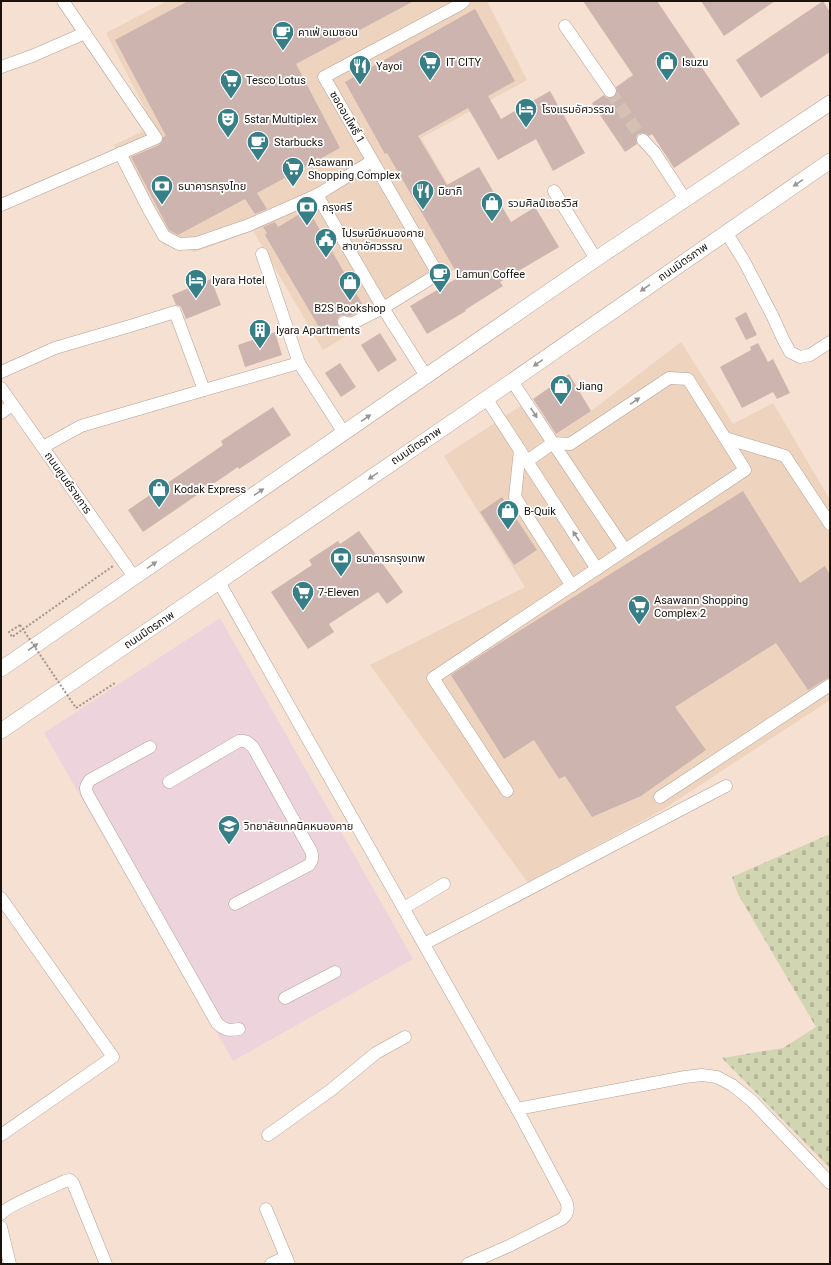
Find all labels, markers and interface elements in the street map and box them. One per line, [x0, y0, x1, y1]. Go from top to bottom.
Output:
cafe icon: คาเฟ่ อเมซอน [270, 19, 296, 52]
place label: คาเฟ่ อเมซอน [298, 26, 358, 39]
supermarket icon: IT CITY [417, 49, 443, 82]
shop icon: Isuzu [654, 49, 680, 82]
restaurant icon: Yayoi [347, 53, 373, 86]
place label: IT CITY [446, 56, 482, 69]
place label: Isuzu [682, 56, 708, 69]
place label: Yayoi [376, 60, 402, 73]
supermarket icon: Tesco Lotus [218, 67, 244, 100]
place label: Tesco Lotus [246, 74, 306, 87]
street label: ซอดอนโพธิ์ 1 [327, 88, 367, 145]
hotel icon: โรงแรมอัศวรรณ [513, 96, 539, 129]
place label: โรงแรมอัศวรรณ [542, 103, 614, 116]
theatre icon: 5star Multiplex [215, 106, 241, 139]
place label: 5star Multiplex [244, 113, 317, 126]
cafe icon: Starbucks [245, 129, 271, 162]
place label: Starbucks [274, 136, 323, 149]
supermarket icon: Asawann Shopping Complex [280, 155, 306, 188]
place label: Asawann Shopping Complex [308, 156, 401, 182]
bank icon: ธนาคารกรุงไทย [149, 173, 175, 206]
restaurant icon: มิยากิ [410, 178, 436, 211]
one-way arrow [793, 179, 803, 187]
place label: ธนาคารกรุงไทย [178, 180, 246, 193]
place label: มิยากิ [438, 185, 462, 198]
shop icon: รวมศิลป์เซอร์วิส [479, 190, 505, 223]
bank icon: กรุงศรี [294, 194, 320, 227]
place label: รวมศิลป์เซอร์วิส [508, 197, 578, 210]
place label: กรุงศรี [322, 201, 353, 214]
public building icon: ไปรษณีย์หนองคาย สาขาอัศวรรณ [313, 226, 339, 259]
place label: ไปรษณีย์หนองคาย สาขาอัศวรรณ [341, 227, 424, 253]
street label: ถนนมิตรภาพ [656, 240, 711, 284]
cafe icon: Lamun Coffee [427, 261, 453, 294]
hotel icon: Iyara Hotel [183, 267, 209, 300]
place label: Lamun Coffee [456, 268, 525, 281]
shop icon: B2S Bookshop [337, 269, 363, 302]
place label: Iyara Hotel [212, 274, 265, 287]
one-way arrow [640, 284, 650, 292]
place label: B2S Bookshop [314, 302, 386, 315]
building icon: Iyara Apartments [247, 317, 273, 350]
place label: Iyara Apartments [276, 324, 360, 337]
one-way arrow [533, 359, 543, 367]
shop icon: Jiang [548, 373, 574, 406]
place label: Jiang [576, 380, 603, 393]
one-way arrow [629, 397, 640, 405]
one-way arrow [530, 407, 537, 419]
one-way arrow [361, 414, 371, 422]
street label: ถนนมิตรภาพ [388, 424, 444, 468]
street label: ถนนศูนย์ราชการ [42, 450, 94, 516]
one-way arrow [368, 472, 378, 480]
shop icon: Kodak Express [146, 476, 172, 509]
place label: Kodak Express [174, 483, 247, 496]
one-way arrow [254, 488, 264, 496]
shop icon: B-Quik [495, 498, 521, 531]
place label: B-Quik [524, 505, 556, 518]
one-way arrow [572, 531, 580, 541]
bank icon: ธนาคารกรุงเทพ [328, 545, 354, 578]
place label: ธนาคารกรุงเทพ [356, 552, 426, 565]
one-way arrow [147, 561, 157, 569]
supermarket icon: 7-Eleven [290, 579, 316, 612]
place label: 7-Eleven [318, 586, 359, 599]
supermarket icon: Asawann Shopping Complex 2 [626, 593, 652, 626]
place label: Asawann Shopping Complex 2 [654, 594, 748, 620]
street label: ถนนมิตรภาพ [121, 608, 177, 652]
one-way arrow [27, 643, 39, 650]
school or university icon: วิทยาลัยเทคนิคหนองคาย [216, 813, 242, 846]
place label: วิทยาลัยเทคนิคหนองคาย [244, 820, 353, 833]

